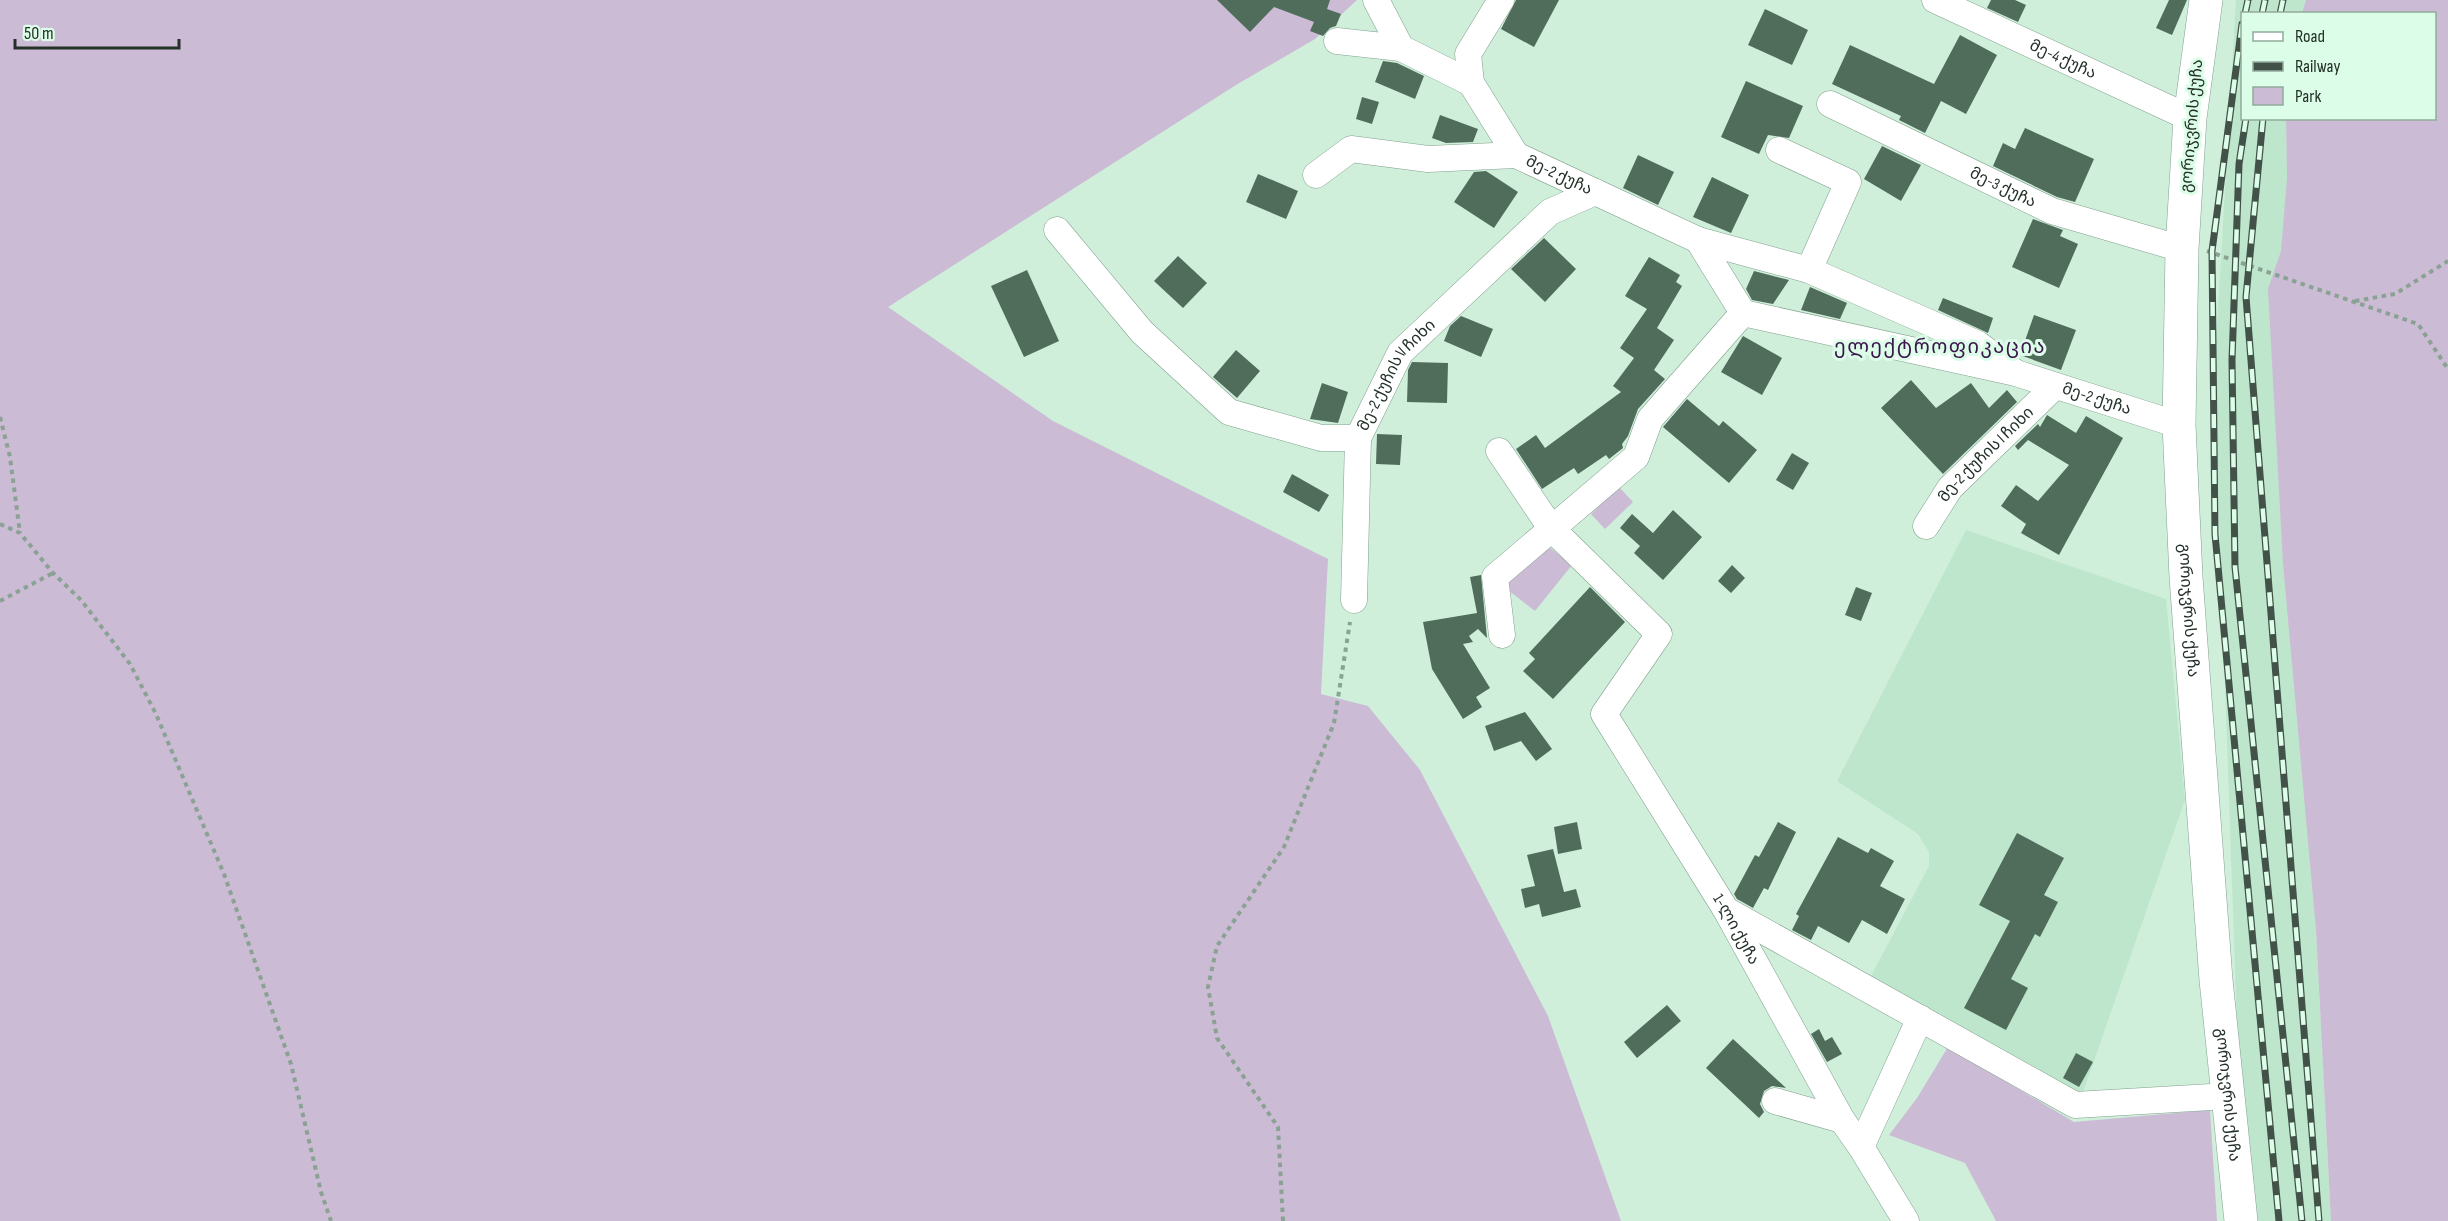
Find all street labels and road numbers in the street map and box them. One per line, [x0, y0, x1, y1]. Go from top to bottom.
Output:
street label: მე-4 ქუჩა [2027, 36, 2099, 83]
street label: გორიჯვრის ქუჩა [2177, 58, 2207, 194]
street label: მე-2 ქუჩა [1523, 151, 1595, 199]
street label: მე-3 ქუჩა [1967, 163, 2039, 211]
street label: მე-2 ქუჩის II ჩიხი [1354, 315, 1439, 434]
street label: მე-2 ქუჩა [2060, 379, 2134, 419]
street label: მე-2 ქუჩის I ჩიხი [1934, 403, 2037, 505]
street label: გორიჯვრის ქუჩა [2175, 543, 2203, 678]
street label: 1-ლი ქუჩა [1709, 890, 1764, 968]
street label: გორიჯვრის ქუჩა [2212, 1027, 2244, 1162]

